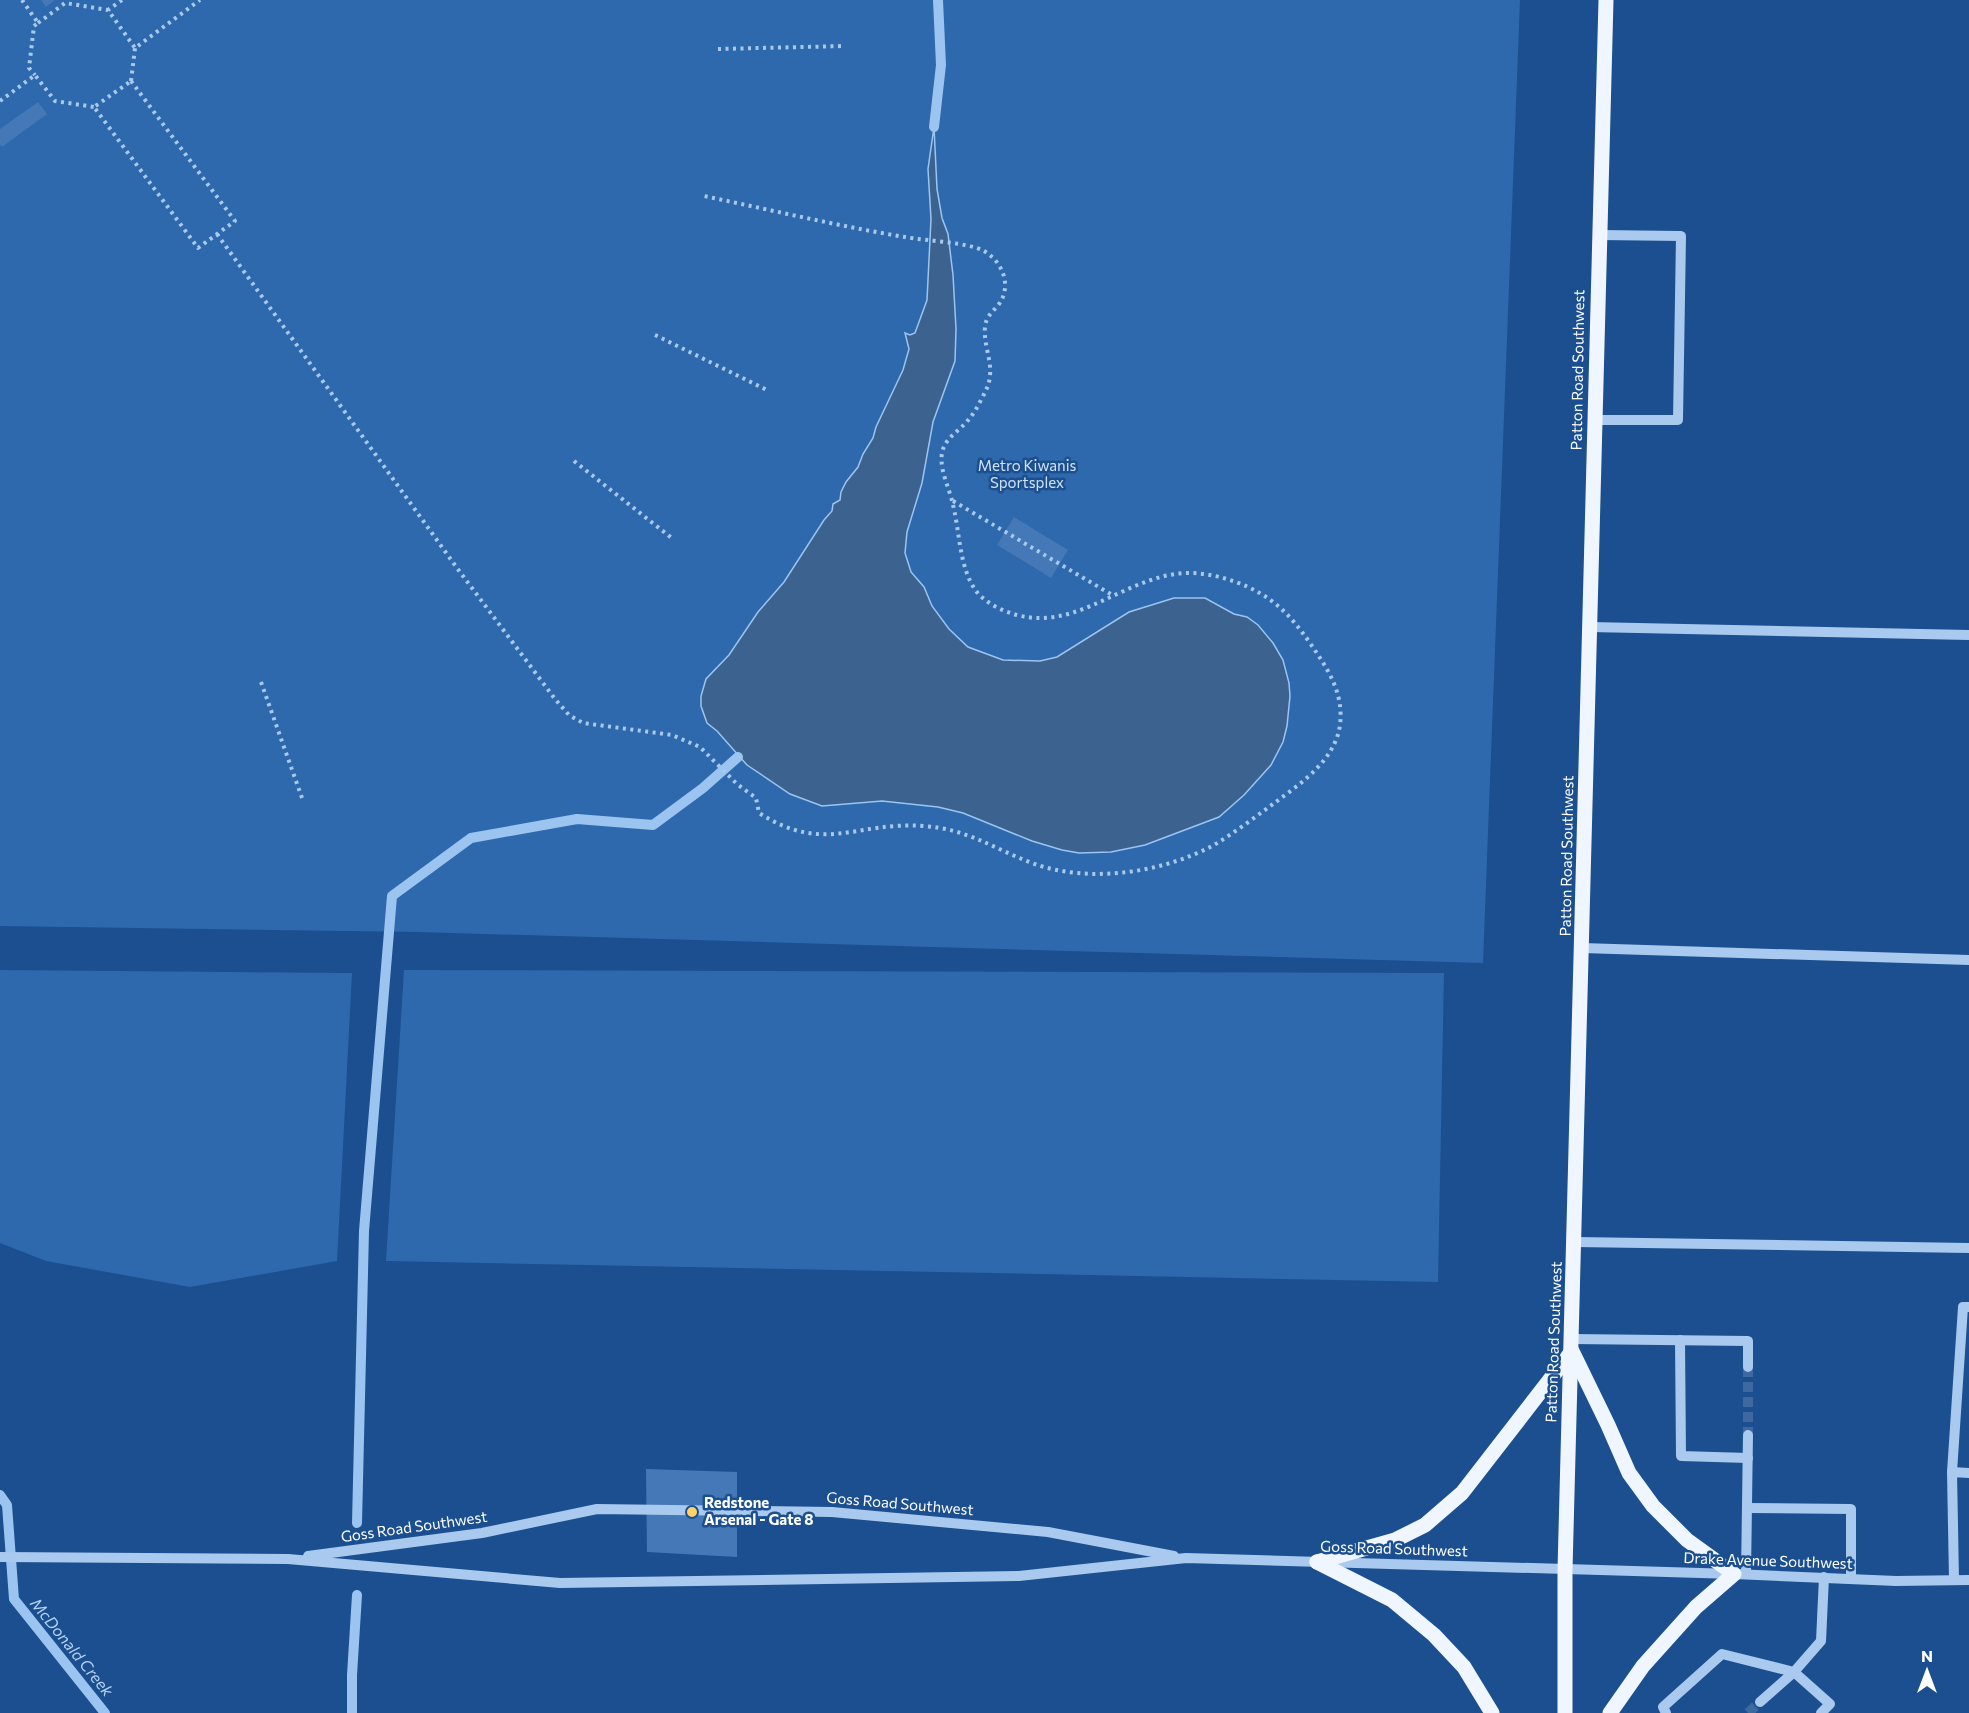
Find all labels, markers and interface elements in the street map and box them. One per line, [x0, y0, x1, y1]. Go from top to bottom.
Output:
street label: Patton Road Southwest [1567, 289, 1587, 451]
park label: Metro Kiwanis Sportsplex [978, 456, 1077, 491]
street label: Patton Road Southwest [1556, 775, 1576, 937]
street label: Patton Road Southwest [1541, 1261, 1565, 1423]
street label: Goss Road Southwest [826, 1488, 974, 1518]
place label: Redstone Arsenal - Gate 8 [704, 1493, 814, 1528]
marker: Redstone Arsenal - Gate 8 [685, 1505, 699, 1519]
street label: Goss Road Southwest [340, 1507, 488, 1545]
street label: Goss Road Southwest [1320, 1536, 1468, 1560]
street label: Drake Avenue Southwest [1683, 1548, 1853, 1572]
water label: McDonald Creek [27, 1594, 118, 1700]
north arrow [1897, 1641, 1957, 1701]
text: N [1921, 1646, 1933, 1665]

